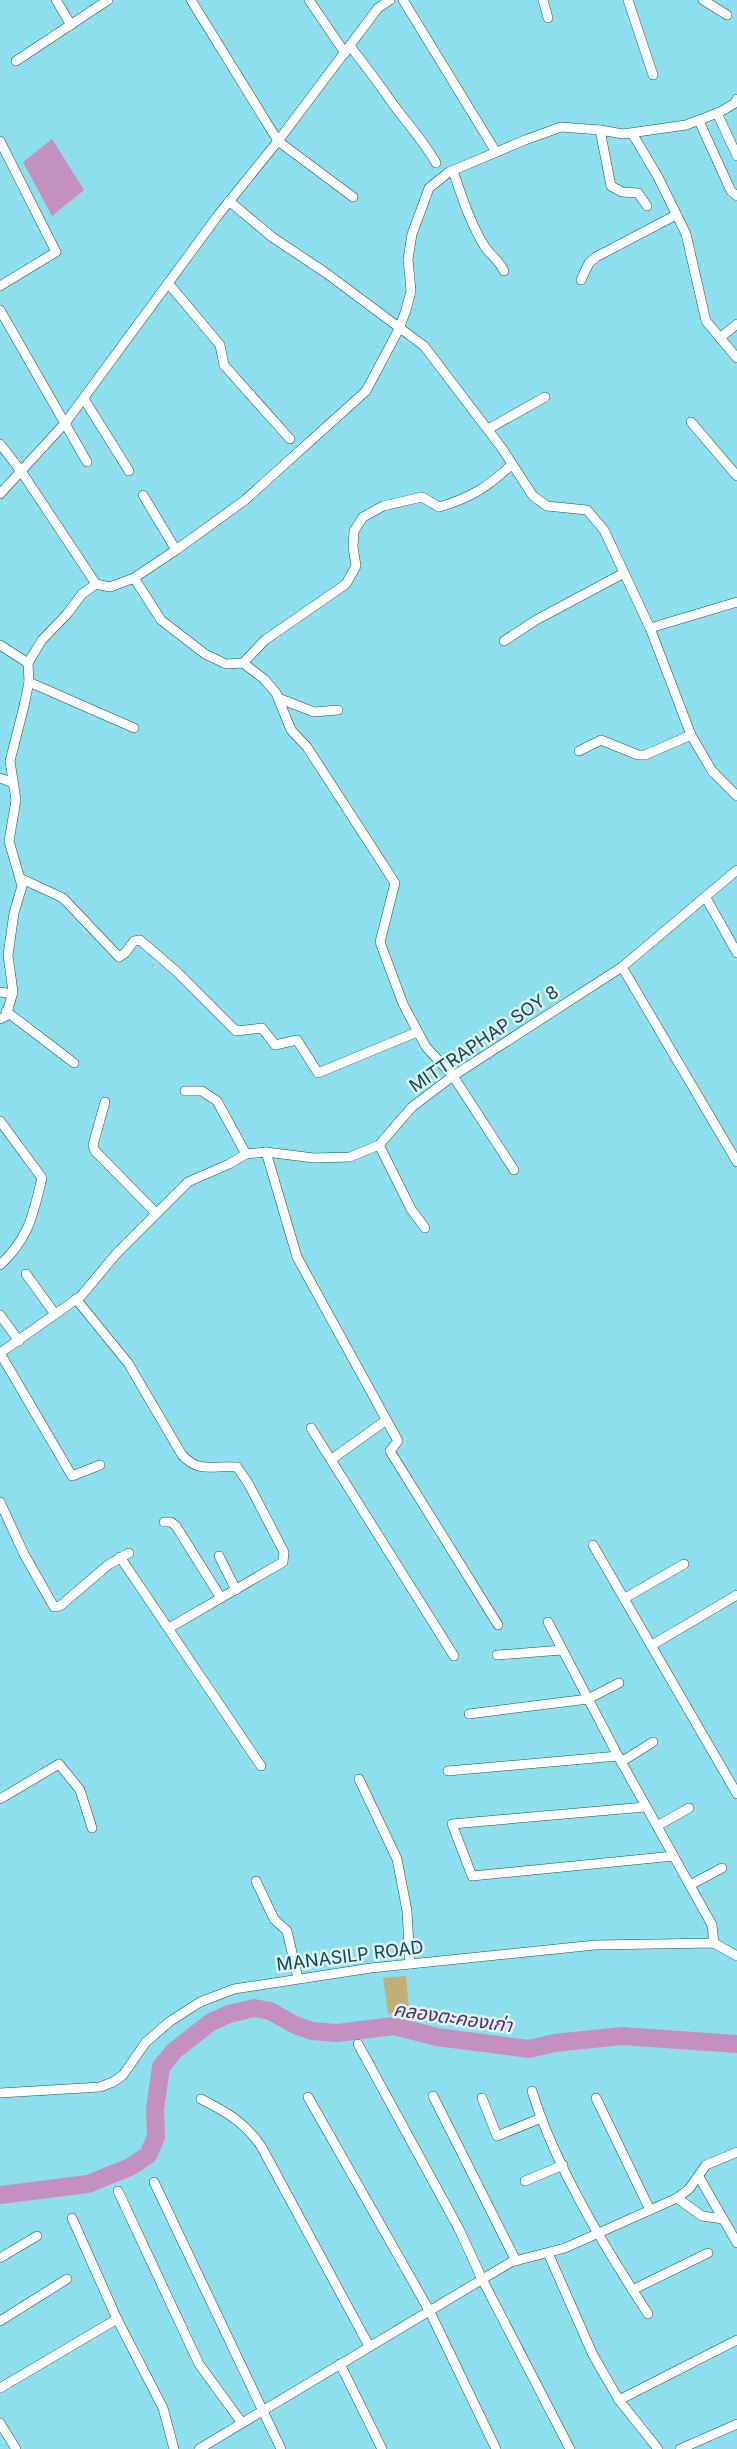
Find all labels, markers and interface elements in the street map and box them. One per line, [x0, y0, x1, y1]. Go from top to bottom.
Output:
street label: MITTRAPHAP SOY 8 [405, 981, 562, 1096]
street label: MANASILP ROAD [275, 1936, 425, 1975]
water label: คลองตะคองเก่า [392, 1998, 515, 2037]

